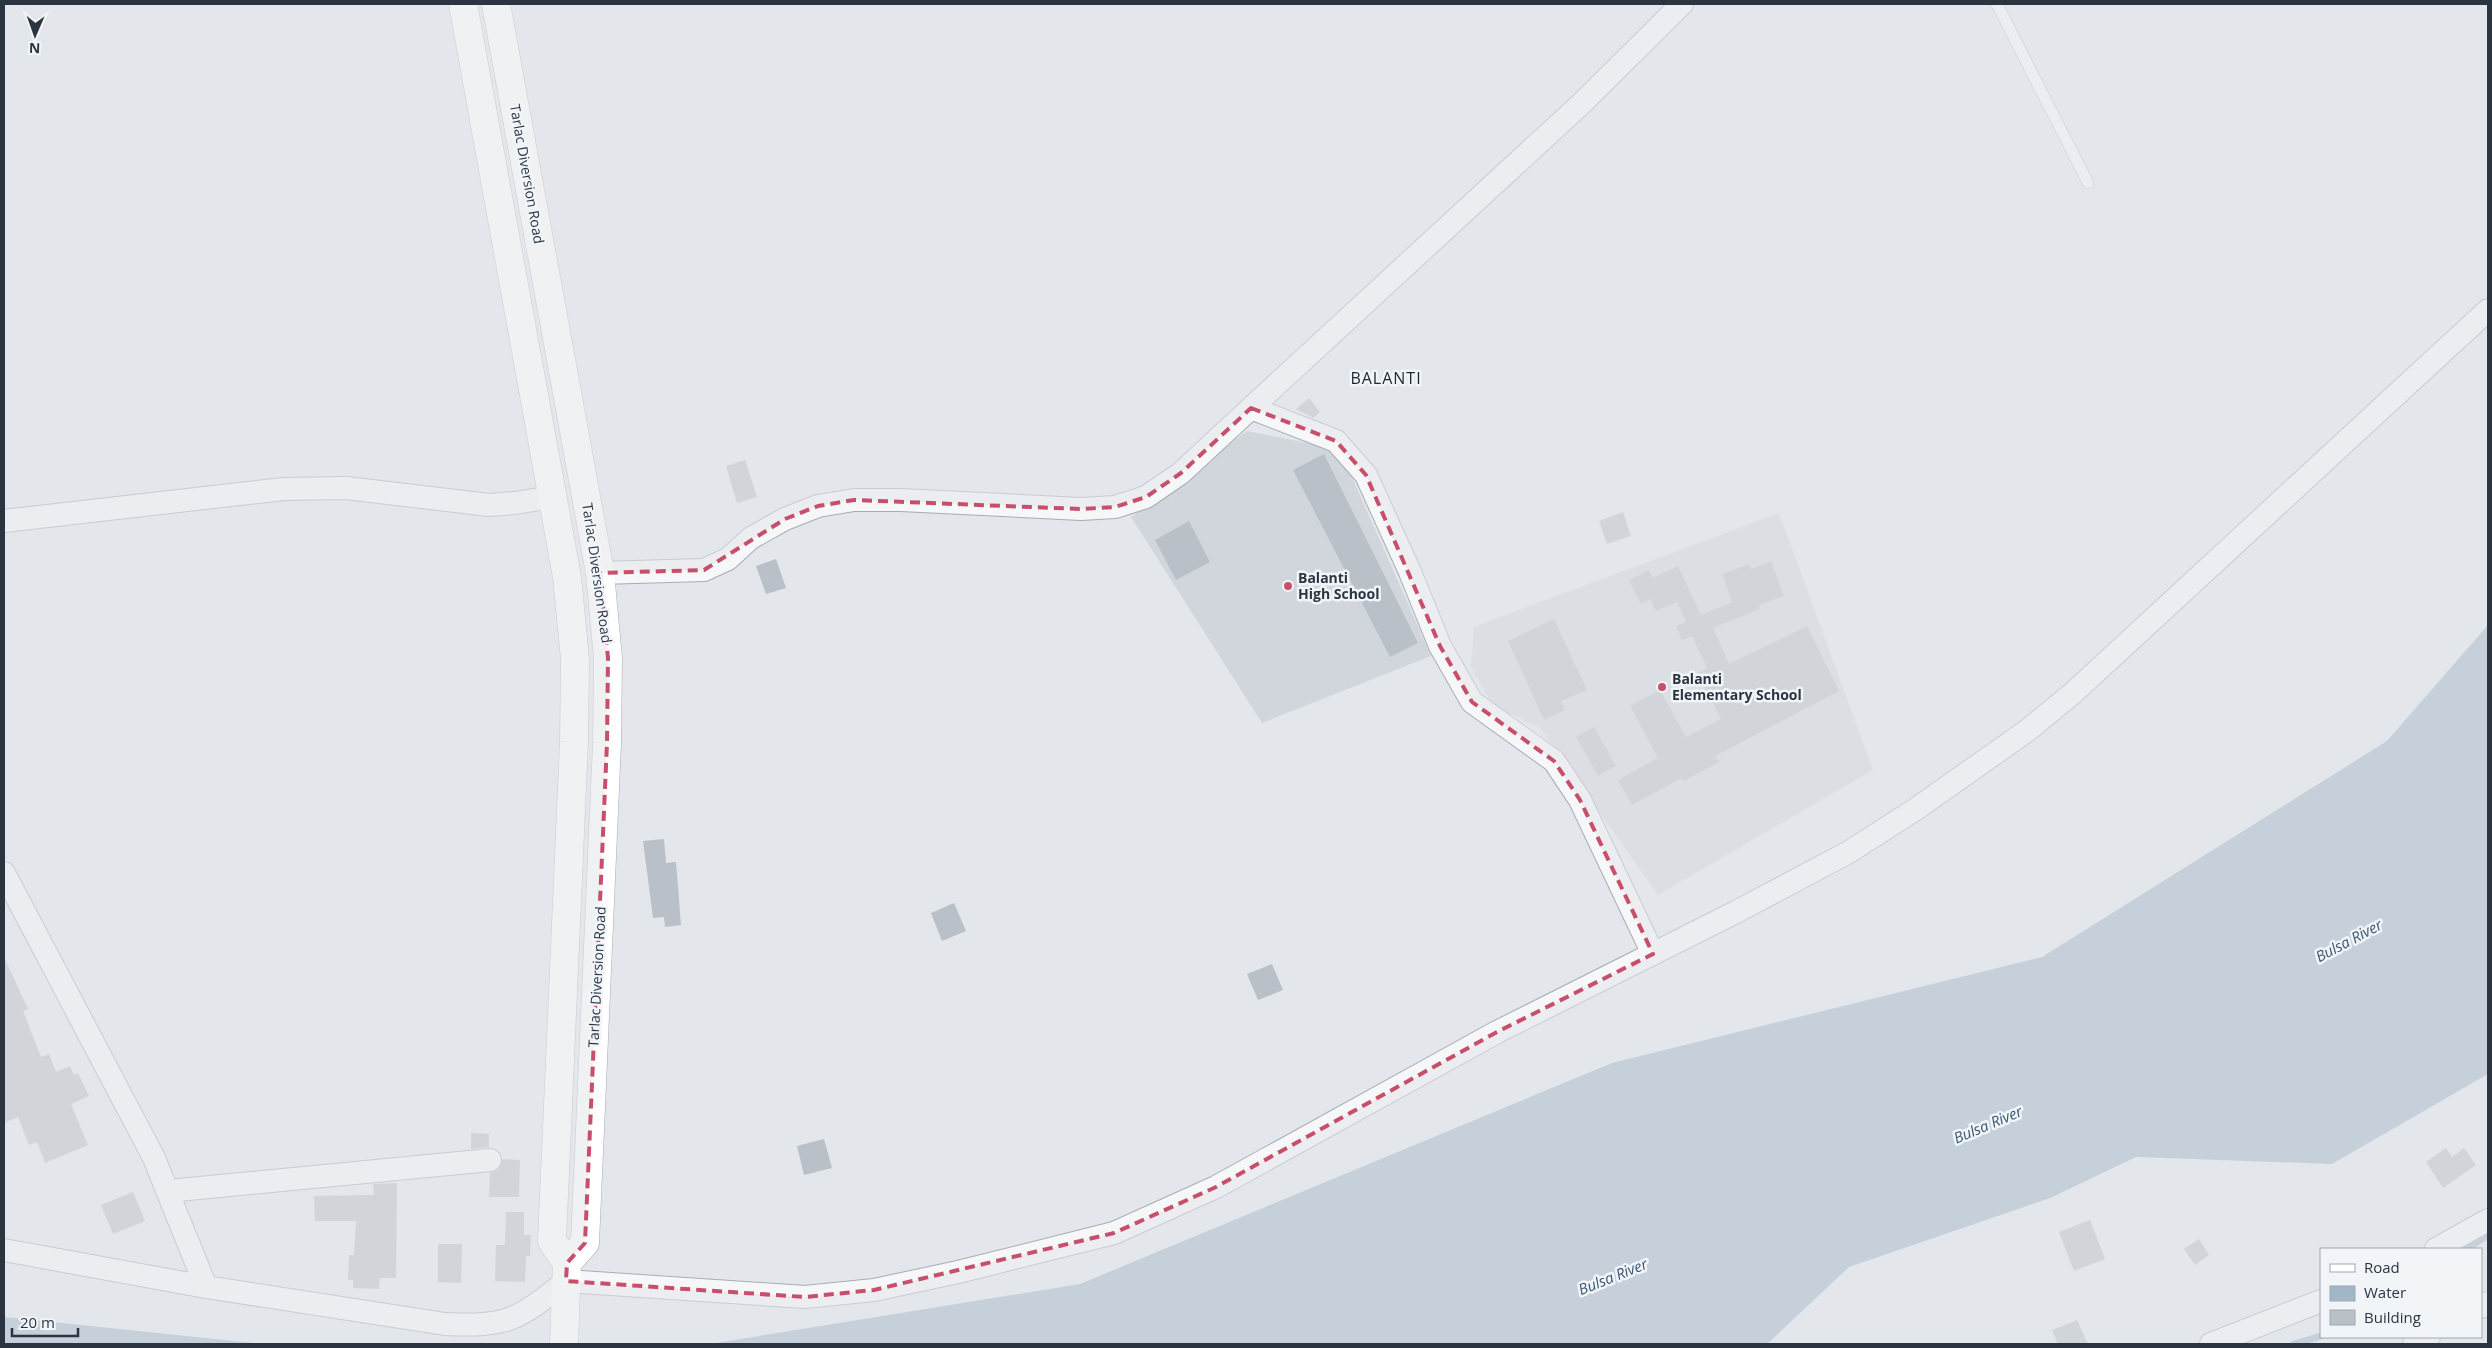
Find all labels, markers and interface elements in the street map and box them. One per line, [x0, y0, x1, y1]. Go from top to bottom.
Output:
north arrow [10, 10, 60, 60]
text: N [29, 39, 41, 58]
street label: Tarlac Diversion Road [506, 103, 549, 245]
district label: BALANTI [1350, 367, 1422, 389]
street label: Tarlac Diversion Road [578, 502, 617, 644]
place label: Balanti High School [1298, 568, 1379, 603]
marker: Balanti High School [1282, 580, 1294, 592]
place label: Balanti Elementary School [1672, 669, 1802, 704]
marker: Balanti Elementary School [1656, 681, 1668, 693]
street label: Tarlac Diversion Road [583, 906, 610, 1048]
water label: Bulsa River [2312, 914, 2386, 966]
water label: Bulsa River [1950, 1100, 2026, 1148]
legend [2320, 1248, 2482, 1338]
water label: Bulsa River [1575, 1253, 1651, 1299]
text: Road [2364, 1257, 2400, 1277]
text: Water [2364, 1282, 2406, 1302]
scale bar [12, 1306, 79, 1338]
text: Building [2364, 1307, 2421, 1327]
text: 20 m [20, 1312, 55, 1332]

